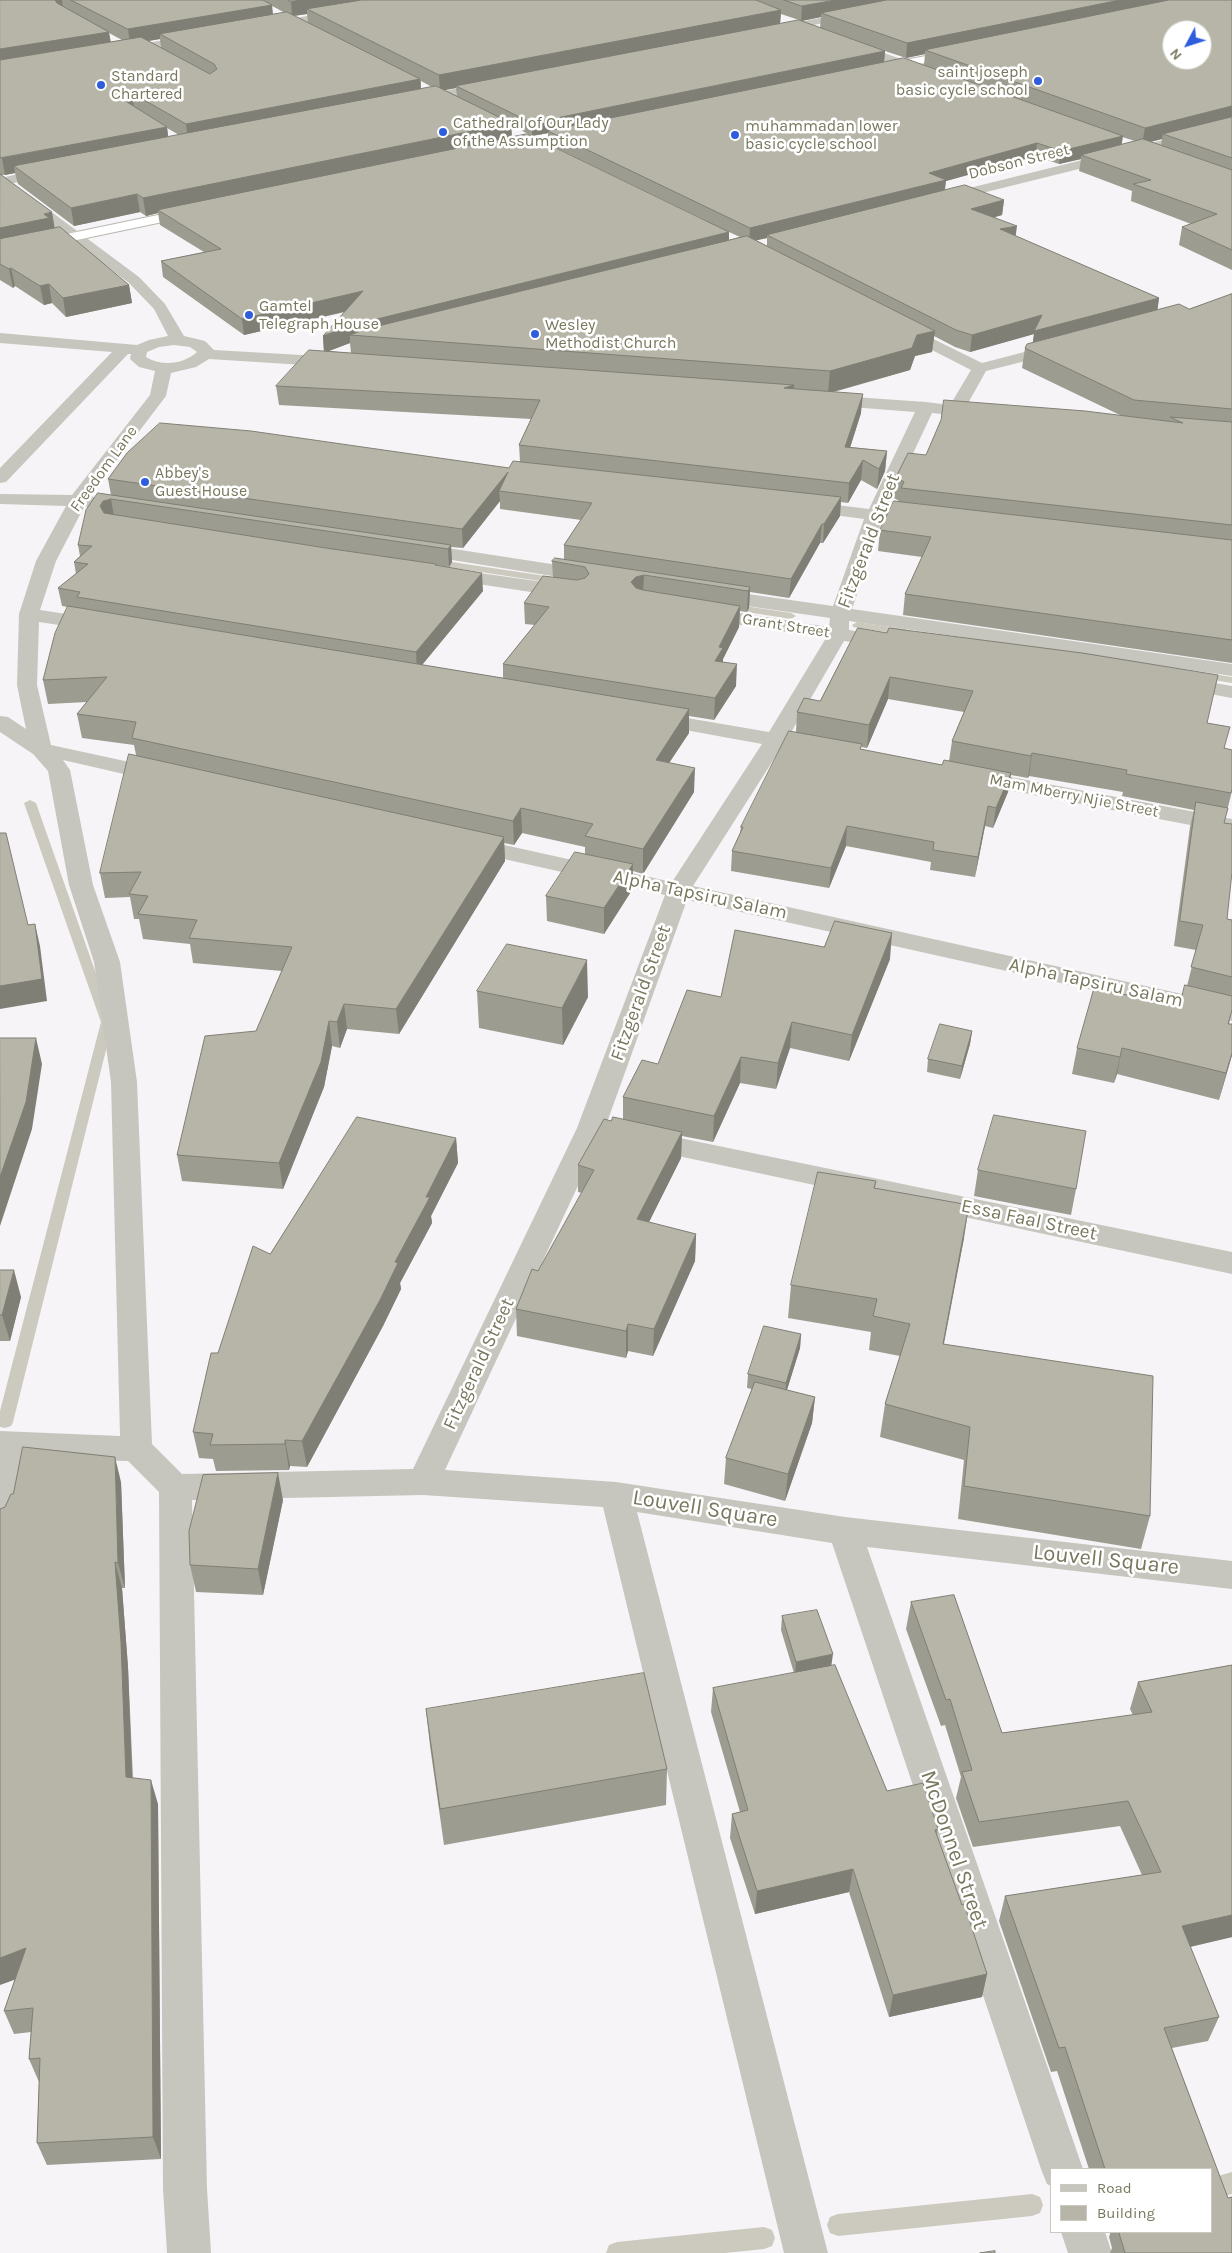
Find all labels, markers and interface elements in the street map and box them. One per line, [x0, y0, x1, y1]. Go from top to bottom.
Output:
north arrow [1162, 20, 1212, 70]
text: N [1166, 45, 1186, 64]
place label: saint joseph basic cycle school [896, 62, 1028, 100]
place label: Standard Chartered [111, 66, 183, 104]
marker: saint joseph basic cycle school [1032, 75, 1044, 87]
marker: Standard Chartered [95, 79, 107, 91]
place label: Cathedral of Our Lady of the Assumption [453, 113, 609, 151]
place label: muhammadan lower basic cycle school [745, 116, 897, 154]
marker: Cathedral of Our Lady of the Assumption [437, 126, 449, 138]
marker: muhammadan lower basic cycle school [729, 129, 741, 141]
street label: Dobson Street [967, 140, 1071, 184]
place label: Gamtel Telegraph House [259, 296, 379, 334]
marker: Gamtel Telegraph House [243, 309, 255, 321]
place label: Wesley Methodist Church [545, 315, 677, 353]
marker: Wesley Methodist Church [529, 328, 541, 340]
street label: Freedom Lane [66, 422, 142, 516]
place label: Abbey's Guest House [155, 463, 247, 501]
street label: Fitzgerald Street [833, 470, 905, 612]
marker: Abbey's Guest House [139, 476, 151, 488]
street label: Grant Street [741, 610, 831, 642]
street label: Mam Mberry Njie Street [988, 770, 1160, 822]
street label: Alpha Tapsiru Salam [611, 865, 789, 925]
street label: Fitzgerald Street [606, 922, 676, 1064]
street label: Alpha Tapsiru Salam [1007, 953, 1185, 1013]
street label: Essa Faal Street [959, 1195, 1099, 1245]
street label: Fitzgerald Street [438, 1294, 520, 1434]
street label: Louvell Square [631, 1485, 779, 1533]
street label: Louvell Square [1032, 1539, 1180, 1581]
street label: McDonnel Street [914, 1767, 994, 1933]
legend [1050, 2168, 1212, 2233]
text: Road [1097, 2179, 1132, 2197]
text: Building [1097, 2204, 1155, 2222]

